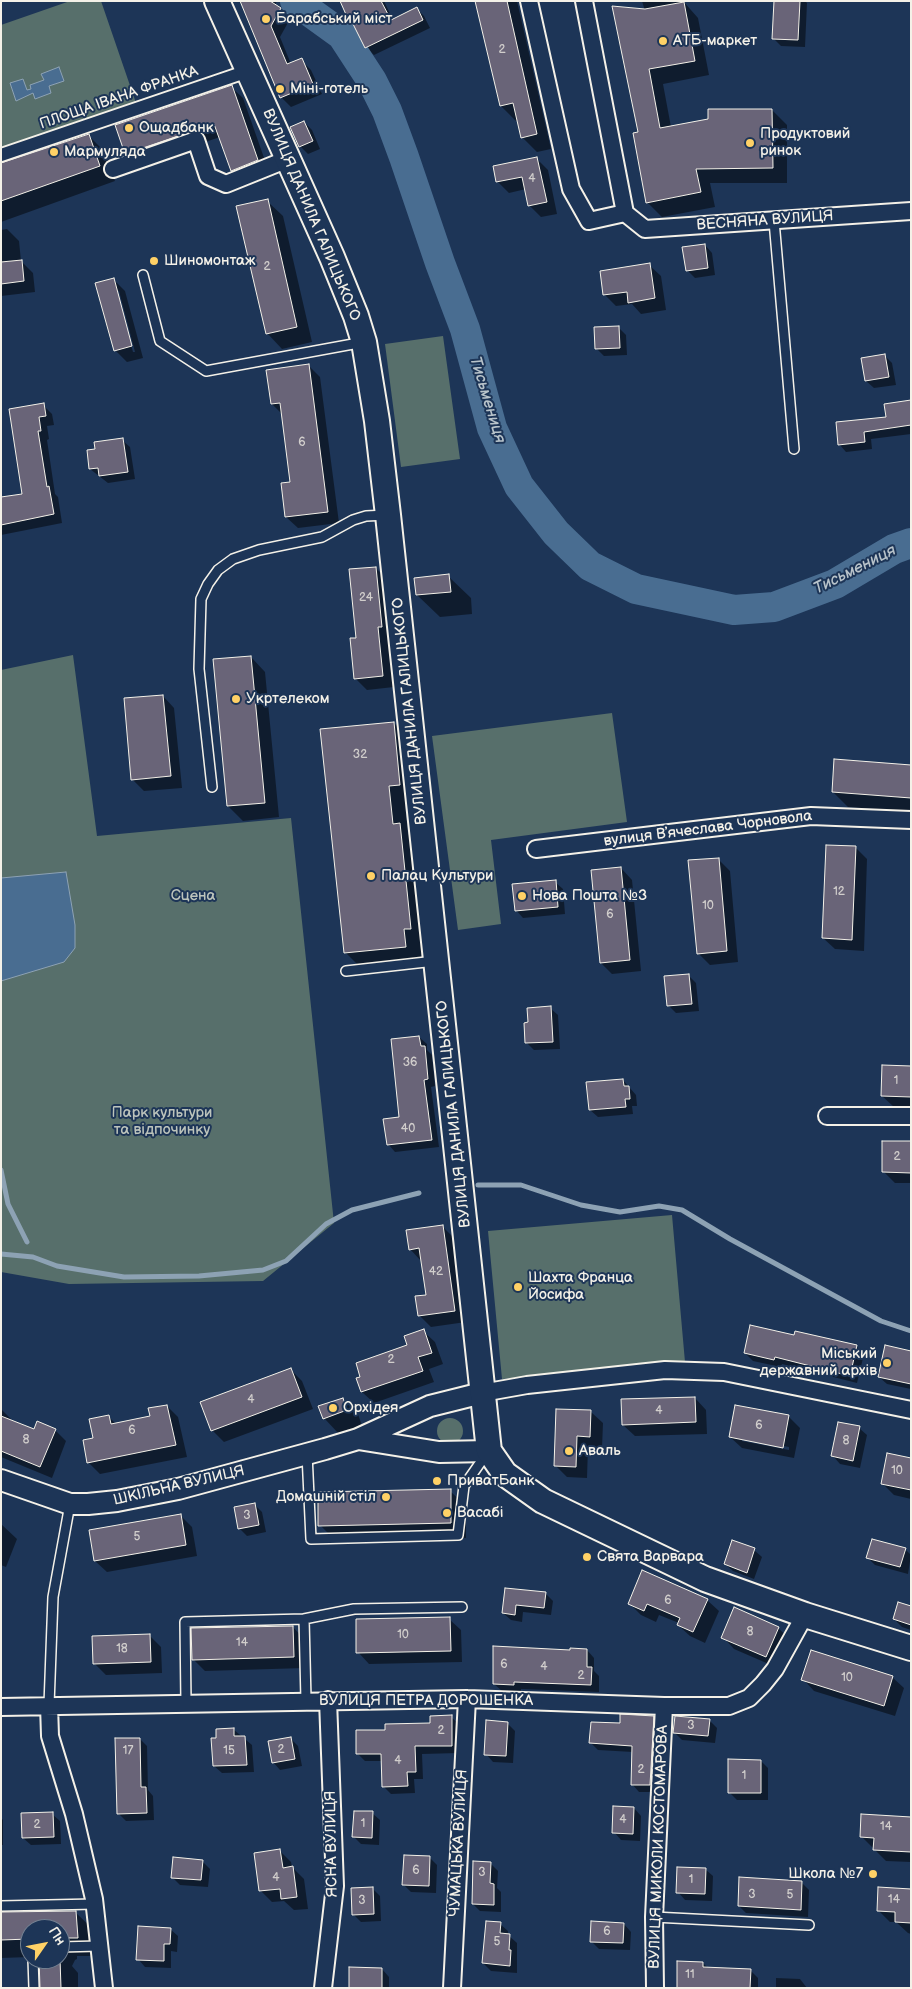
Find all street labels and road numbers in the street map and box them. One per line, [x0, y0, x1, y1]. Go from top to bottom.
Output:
street label: ПЛОЩА ІВАНА ФРАНКА [37, 62, 201, 134]
street label: ВУЛИЦЯ ДАНИЛА ГАЛИЦЬКОГО [258, 106, 364, 324]
street label: ВЕСНЯНА ВУЛИЦЯ [696, 207, 834, 235]
street label: ВУЛИЦЯ ДАНИЛА ГАЛИЦЬКОГО [389, 596, 431, 826]
street label: вулиця Вʼячеслава Чорновола [603, 807, 813, 851]
street label: ВУЛИЦЯ ДАНИЛА ГАЛИЦЬКОГО [433, 999, 475, 1229]
street label: ШКІЛЬНА ВУЛИЦЯ [112, 1462, 246, 1510]
street label: ВУЛИЦЯ ПЕТРА ДОРОШЕНКА [319, 1692, 533, 1710]
street label: ВУЛИЦЯ МИКОЛИ КОСТОМАРОВА [646, 1725, 672, 1969]
street label: ЧУМАЦЬКА ВУЛИЦЯ [446, 1769, 472, 1917]
street label: ЯСНА ВУЛИЦЯ [322, 1790, 342, 1898]

